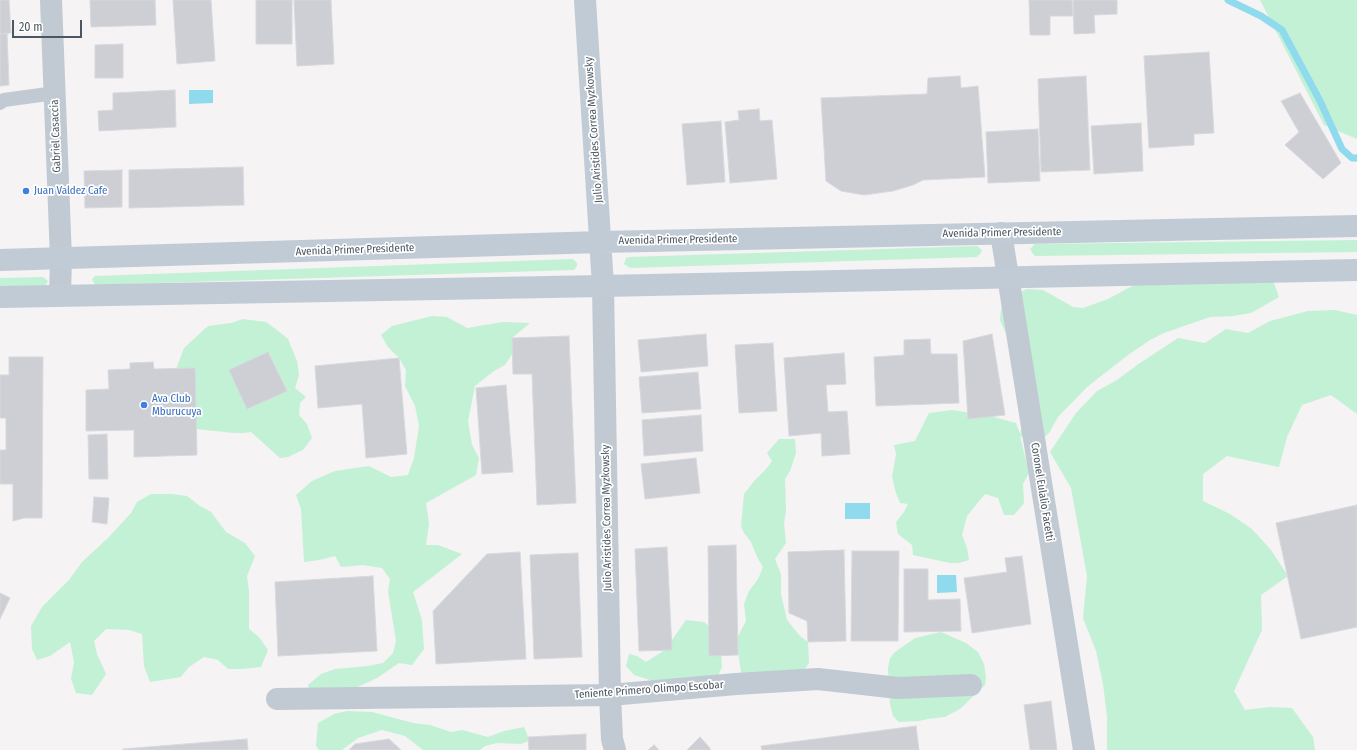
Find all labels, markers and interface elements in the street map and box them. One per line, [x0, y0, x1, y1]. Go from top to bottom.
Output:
scale bar [14, 12, 84, 38]
text: 20 m [19, 20, 43, 34]
street label: Julio Aristides Correa Myzkowsky [582, 56, 606, 204]
street label: Gabriel Casaccia [48, 99, 64, 173]
place label: Juan Valdez Cafe [34, 184, 108, 198]
marker: Juan Valdez Cafe [21, 186, 31, 196]
street label: Avenida Primer Presidente [942, 225, 1062, 241]
street label: Avenida Primer Presidente [618, 232, 738, 248]
street label: Avenida Primer Presidente [295, 241, 415, 259]
place label: Ava Club Mburucuya [152, 392, 202, 418]
marker: Ava Club Mburucuya [139, 400, 149, 410]
street label: Coronel Eulalio Facetti [1028, 442, 1056, 542]
street label: Julio Aristides Correa Myzkowsky [599, 445, 615, 591]
street label: Teniente Primero Olimpo Escobar [574, 678, 724, 702]

